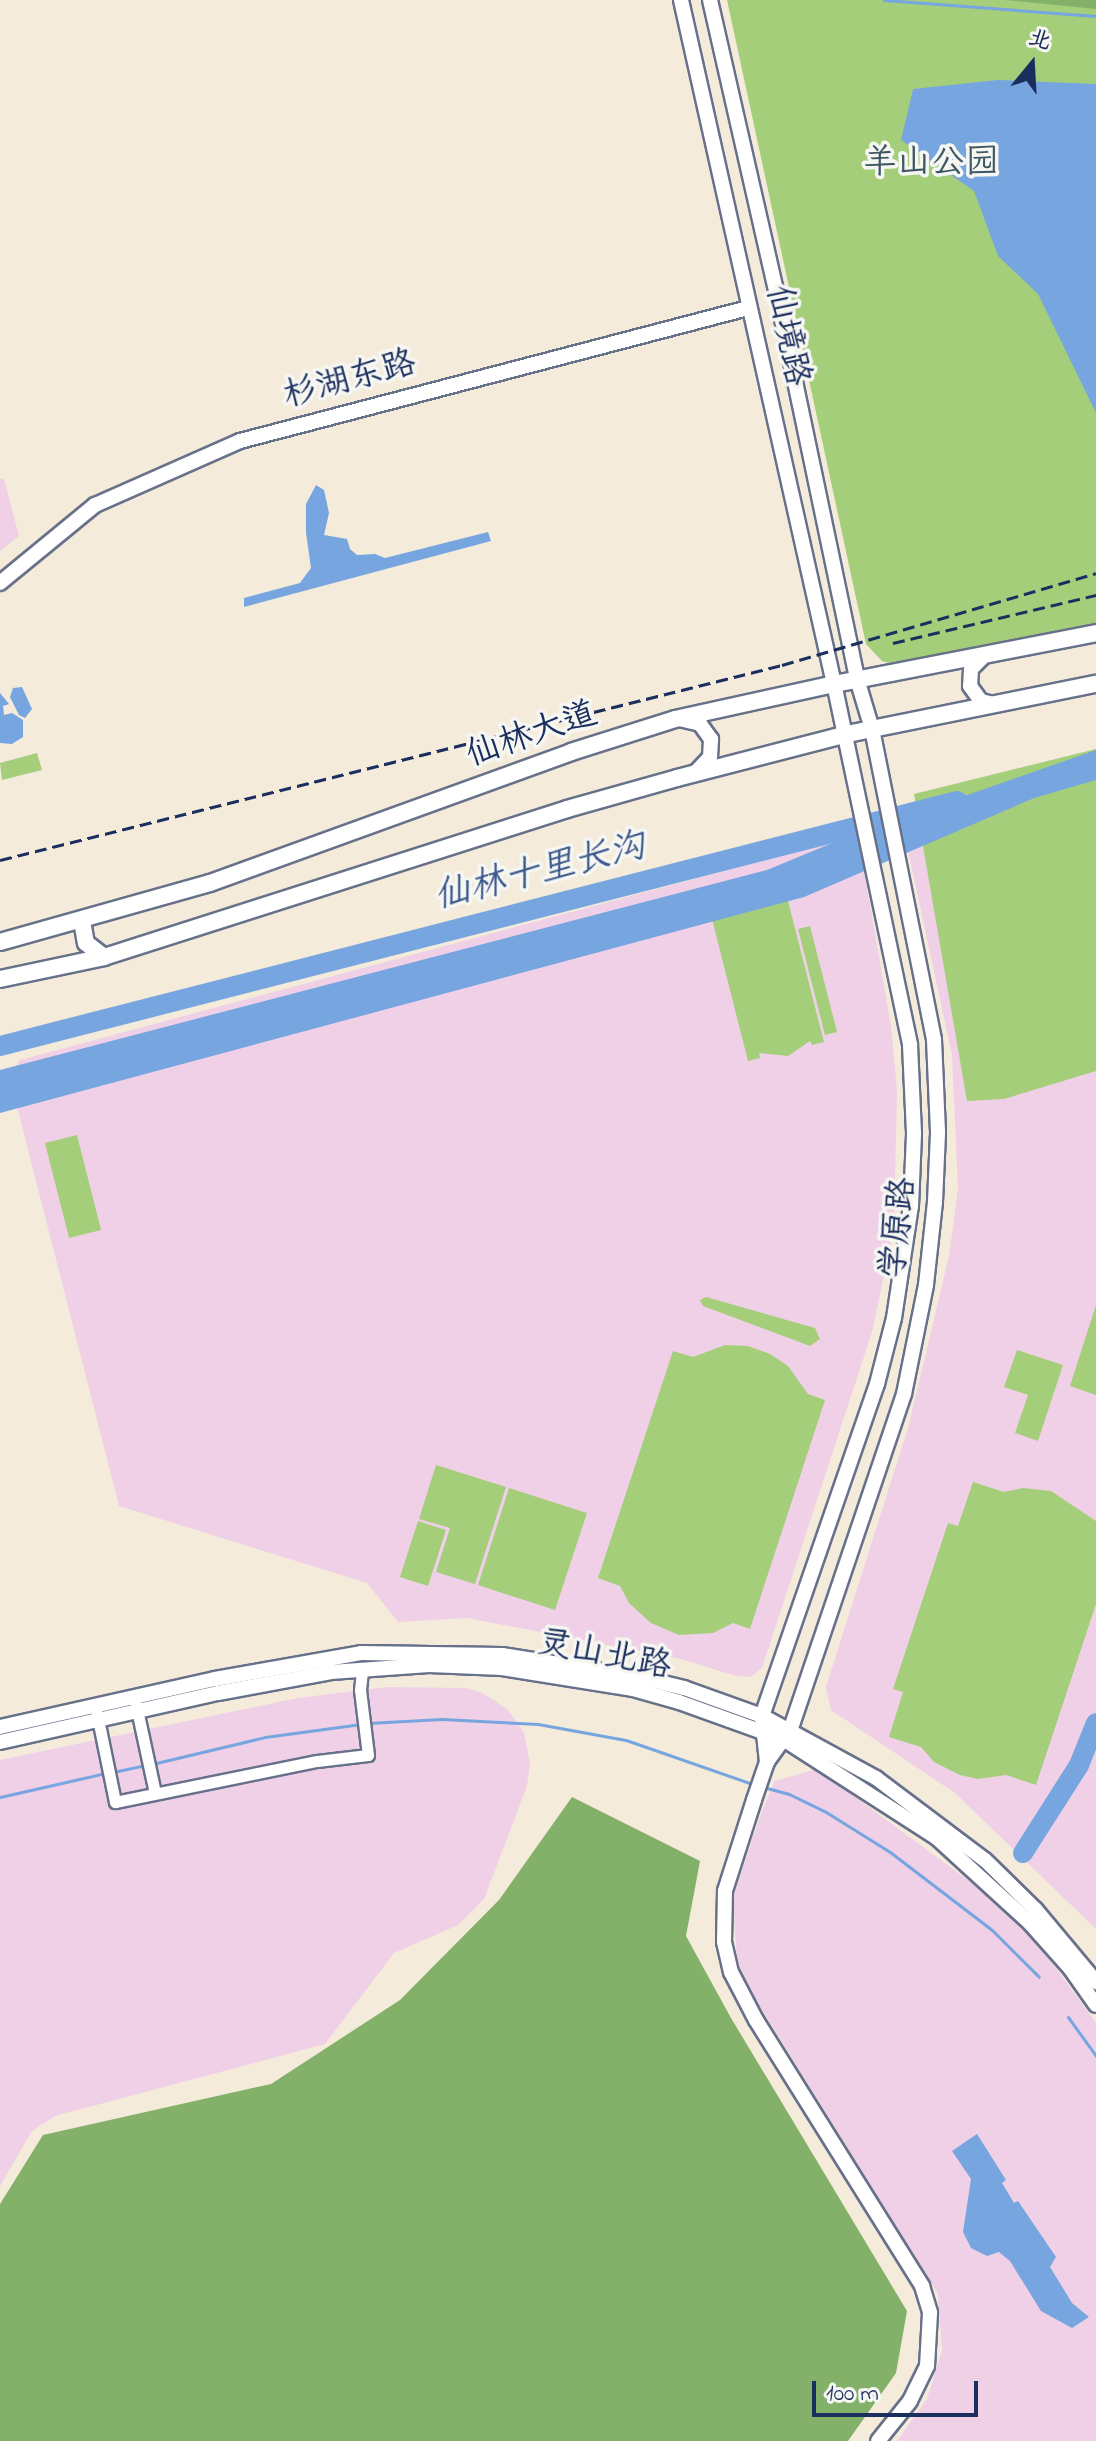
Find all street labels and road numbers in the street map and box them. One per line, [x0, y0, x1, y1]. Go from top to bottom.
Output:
street label: 仙境路 [755, 282, 817, 390]
street label: 杉湖东路 [279, 344, 421, 418]
street label: 仙林大道 [461, 695, 603, 777]
street label: 学原路 [874, 1175, 926, 1281]
street label: 灵山北路 [533, 1623, 675, 1689]

